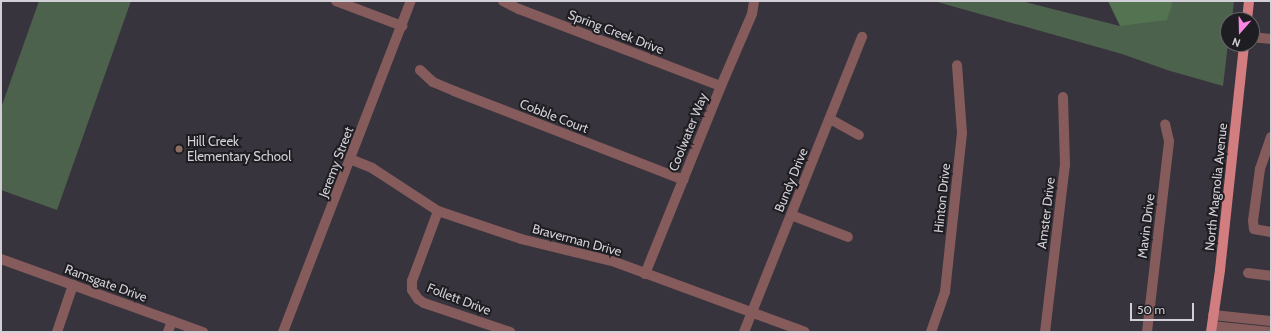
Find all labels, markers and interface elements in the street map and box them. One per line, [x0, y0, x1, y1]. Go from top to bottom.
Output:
street label: Spring Creek Drive [566, 7, 666, 57]
north arrow [1220, 12, 1260, 52]
text: N [1230, 34, 1242, 50]
street label: Coolwater Way [665, 91, 711, 173]
street label: Cobble Court [517, 96, 591, 136]
street label: North Magnolia Avenue [1202, 122, 1230, 252]
street label: Jeremy Street [315, 124, 357, 200]
place label: Hill Creek Elementary School [187, 134, 291, 165]
marker: Hill Creek Elementary School [174, 144, 184, 154]
street label: Bundy Drive [771, 146, 811, 214]
street label: Hinton Drive [931, 162, 953, 234]
street label: Amster Drive [1034, 176, 1058, 250]
street label: Mavin Drive [1134, 193, 1158, 259]
street label: Braverman Drive [531, 221, 623, 259]
street label: Ramsgate Drive [63, 261, 149, 305]
street label: Follett Drive [425, 280, 493, 318]
scale bar [1132, 295, 1196, 321]
text: 50 m [1137, 302, 1165, 317]

